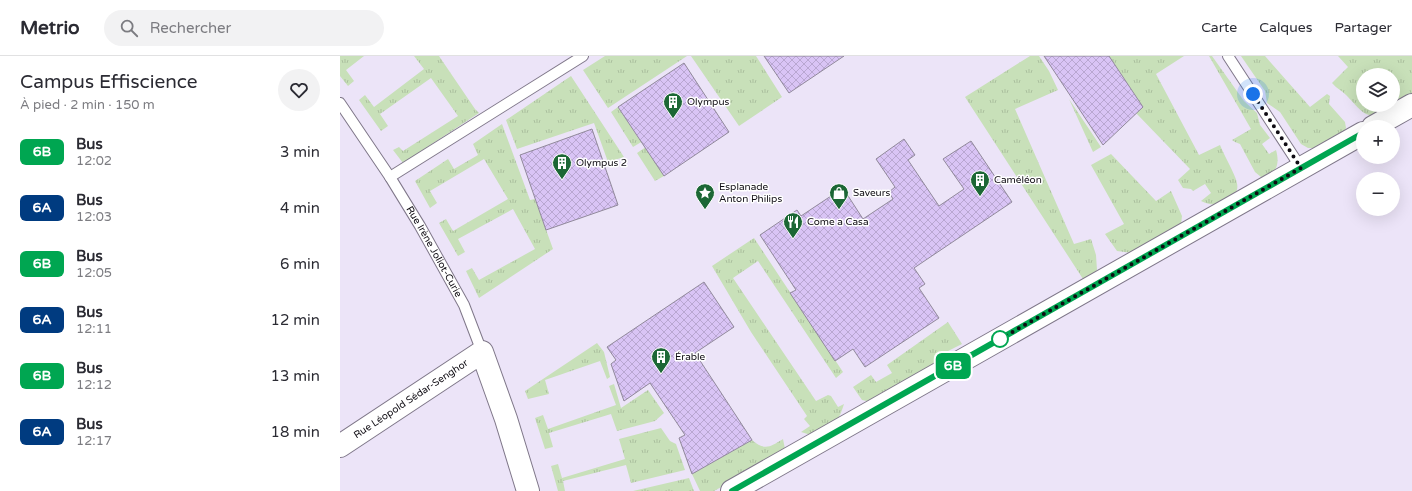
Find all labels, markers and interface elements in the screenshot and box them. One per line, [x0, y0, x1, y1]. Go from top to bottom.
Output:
search box [104, 10, 384, 46]
text: Metrio [20, 17, 80, 39]
icon: search [118, 17, 140, 39]
text: Rechercher [150, 19, 231, 37]
text: Carte [1201, 19, 1237, 36]
text: Calques [1259, 19, 1312, 36]
text: Partager [1334, 19, 1392, 36]
map controls [1356, 68, 1400, 216]
button: layers [1356, 68, 1400, 112]
button: heart [278, 69, 320, 111]
text: Campus Effiscience [20, 71, 198, 93]
your location [1243, 84, 1263, 104]
building icon: Olympus [662, 91, 684, 119]
place label: Olympus [687, 96, 729, 108]
text: À pied · 2 min · 150 m [20, 97, 155, 113]
button: + [1356, 120, 1400, 164]
text: Bus [76, 135, 103, 153]
text: 6B [33, 143, 51, 160]
text: 3 min [280, 143, 320, 161]
building icon: Olympus 2 [551, 152, 573, 180]
text: 12:02 [76, 153, 112, 169]
place label: Olympus 2 [576, 157, 627, 169]
building icon: Caméléon [969, 169, 991, 197]
button: − [1356, 172, 1400, 216]
place label: Caméléon [994, 174, 1042, 186]
place label: Esplanade Anton Philips [719, 181, 782, 205]
place icon: Esplanade Anton Philips [694, 182, 716, 210]
shop icon: Saveurs [828, 182, 850, 210]
place label: Saveurs [853, 187, 890, 199]
text: Bus [76, 191, 103, 209]
text: 6A [32, 199, 52, 216]
text: 4 min [280, 199, 320, 217]
street label: Rue Irène Joliot-Curie [403, 204, 465, 300]
text: 12:03 [76, 209, 112, 225]
restaurant icon: Come a Casa [782, 211, 804, 239]
place label: Come a Casa [807, 216, 869, 228]
text: Bus [76, 247, 103, 265]
text: 6B [33, 255, 51, 272]
text: 6 min [280, 255, 320, 273]
text: 12:05 [76, 265, 112, 281]
text: Bus [76, 303, 103, 321]
text: 6A [32, 311, 52, 328]
text: 12 min [271, 311, 320, 329]
text: 12:11 [76, 321, 112, 337]
unlabelled marker [991, 330, 1009, 348]
building icon: Érable [650, 346, 672, 374]
place label: Érable [675, 351, 706, 363]
line badge: 6B [935, 353, 971, 379]
street label: Rue Léopold Sédar-Senghor [351, 357, 470, 441]
text: 6B [944, 357, 962, 374]
text: Bus [76, 359, 103, 377]
text: 6B [33, 367, 51, 384]
text: 13 min [271, 367, 320, 385]
text: 12:12 [76, 377, 112, 393]
text: Bus [76, 415, 103, 433]
text: 6A [32, 423, 52, 440]
text: 18 min [271, 423, 320, 441]
text: 12:17 [76, 433, 112, 449]

